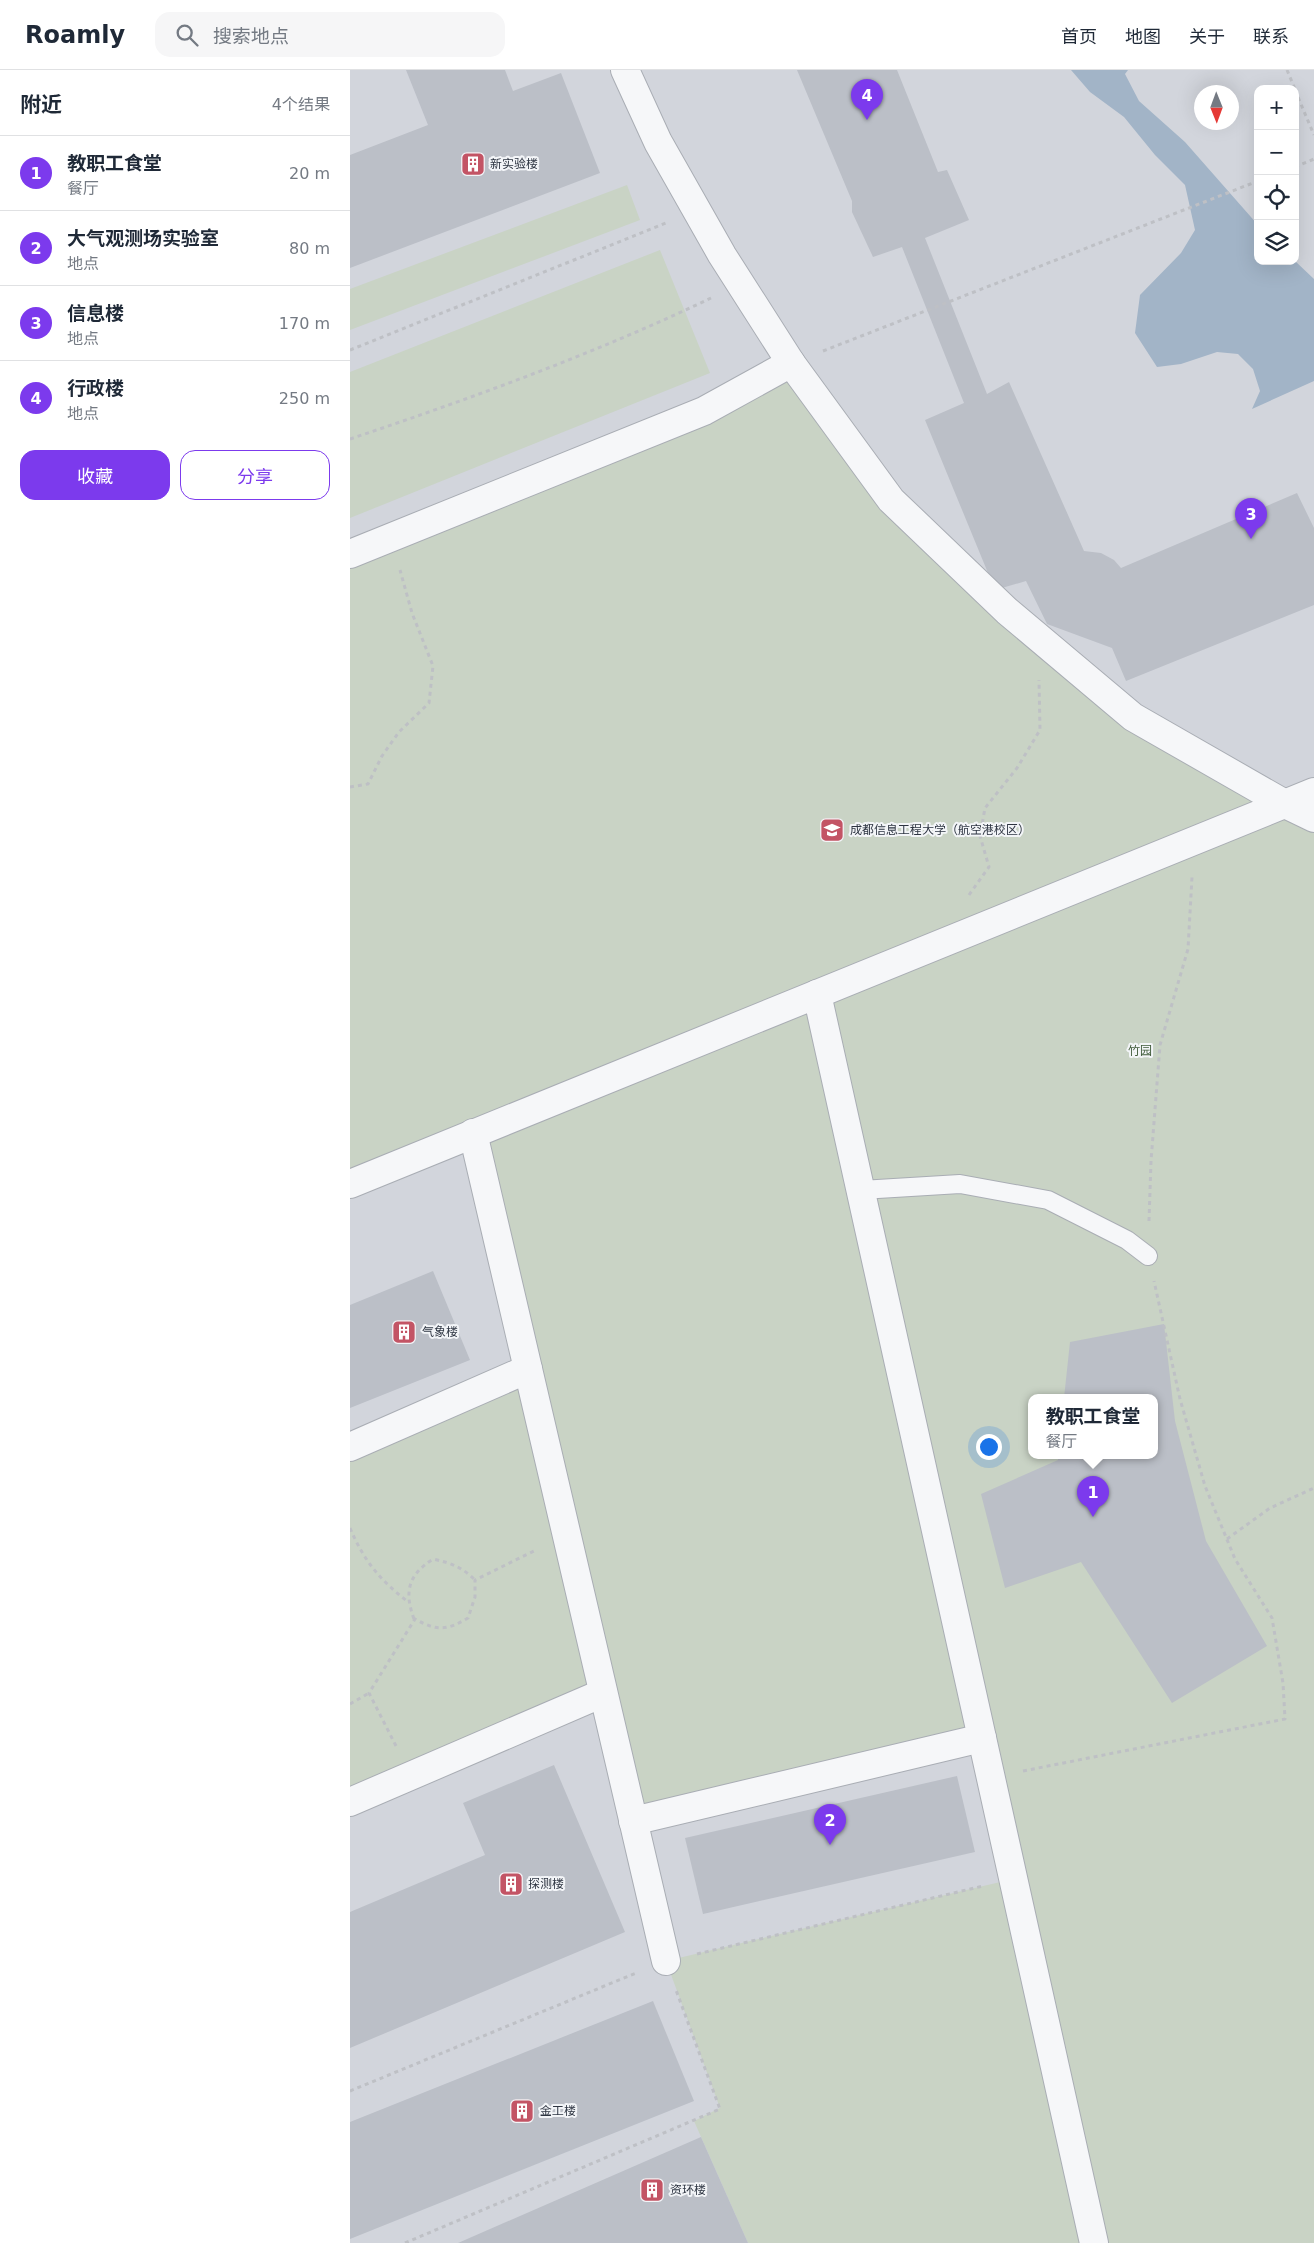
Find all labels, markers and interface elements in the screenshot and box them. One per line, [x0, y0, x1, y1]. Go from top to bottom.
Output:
search box [155, 12, 505, 57]
text: Roamly [25, 21, 125, 49]
icon: search [173, 21, 201, 49]
text: 搜索地点 [213, 25, 289, 47]
text: 首页 [1061, 26, 1097, 47]
text: 地图 [1125, 26, 1161, 47]
text: 关于 [1189, 26, 1225, 47]
text: 联系 [1253, 26, 1289, 47]
pin: 4 [851, 79, 883, 120]
north arrow [1194, 85, 1239, 130]
map controls [1254, 85, 1299, 265]
button: + [1254, 85, 1299, 130]
text: 附近 [20, 93, 62, 117]
text: 4个结果 [272, 95, 330, 114]
button: − [1254, 130, 1299, 175]
building icon: 新实验楼 [460, 151, 486, 177]
text: 教职工食堂 [67, 152, 162, 174]
place label: 新实验楼 [490, 157, 538, 171]
text: 1 [30, 164, 42, 183]
text: 20 m [289, 164, 330, 183]
button: locate [1254, 175, 1299, 220]
text: 餐厅 [67, 179, 99, 198]
button: layers [1254, 220, 1299, 265]
text: 大气观测场实验室 [67, 227, 219, 249]
text: 2 [30, 239, 42, 258]
text: 80 m [289, 239, 330, 258]
text: 地点 [67, 254, 99, 273]
text: 信息楼 [67, 302, 124, 324]
text: 3 [30, 314, 42, 333]
text: 170 m [279, 314, 330, 333]
text: 地点 [67, 329, 99, 348]
text: 行政楼 [67, 377, 124, 399]
text: 4 [30, 389, 42, 408]
text: 250 m [279, 389, 330, 408]
text: 地点 [67, 404, 99, 423]
button: 收藏 [20, 450, 170, 500]
button: 分享 [180, 450, 330, 500]
pin: 3 [1235, 498, 1267, 539]
school or university icon: 成都信息工程大学（航空港校区） [819, 817, 845, 843]
place label: 成都信息工程大学（航空港校区） [850, 823, 1030, 837]
park label: 竹园 [1128, 1044, 1152, 1058]
building icon: 气象楼 [391, 1319, 417, 1345]
place label: 气象楼 [422, 1325, 458, 1339]
popup [1028, 1394, 1158, 1459]
text: 教职工食堂 [1045, 1405, 1141, 1427]
text: 餐厅 [1045, 1432, 1078, 1451]
your location [976, 1434, 1002, 1460]
pin: 1 [1077, 1476, 1109, 1517]
pin: 2 [814, 1804, 846, 1845]
building icon: 探测楼 [498, 1871, 524, 1897]
place label: 探测楼 [528, 1877, 564, 1891]
building icon: 金工楼 [509, 2098, 535, 2124]
place label: 金工楼 [540, 2104, 576, 2118]
building icon: 资环楼 [639, 2177, 665, 2203]
place label: 资环楼 [670, 2183, 706, 2197]

